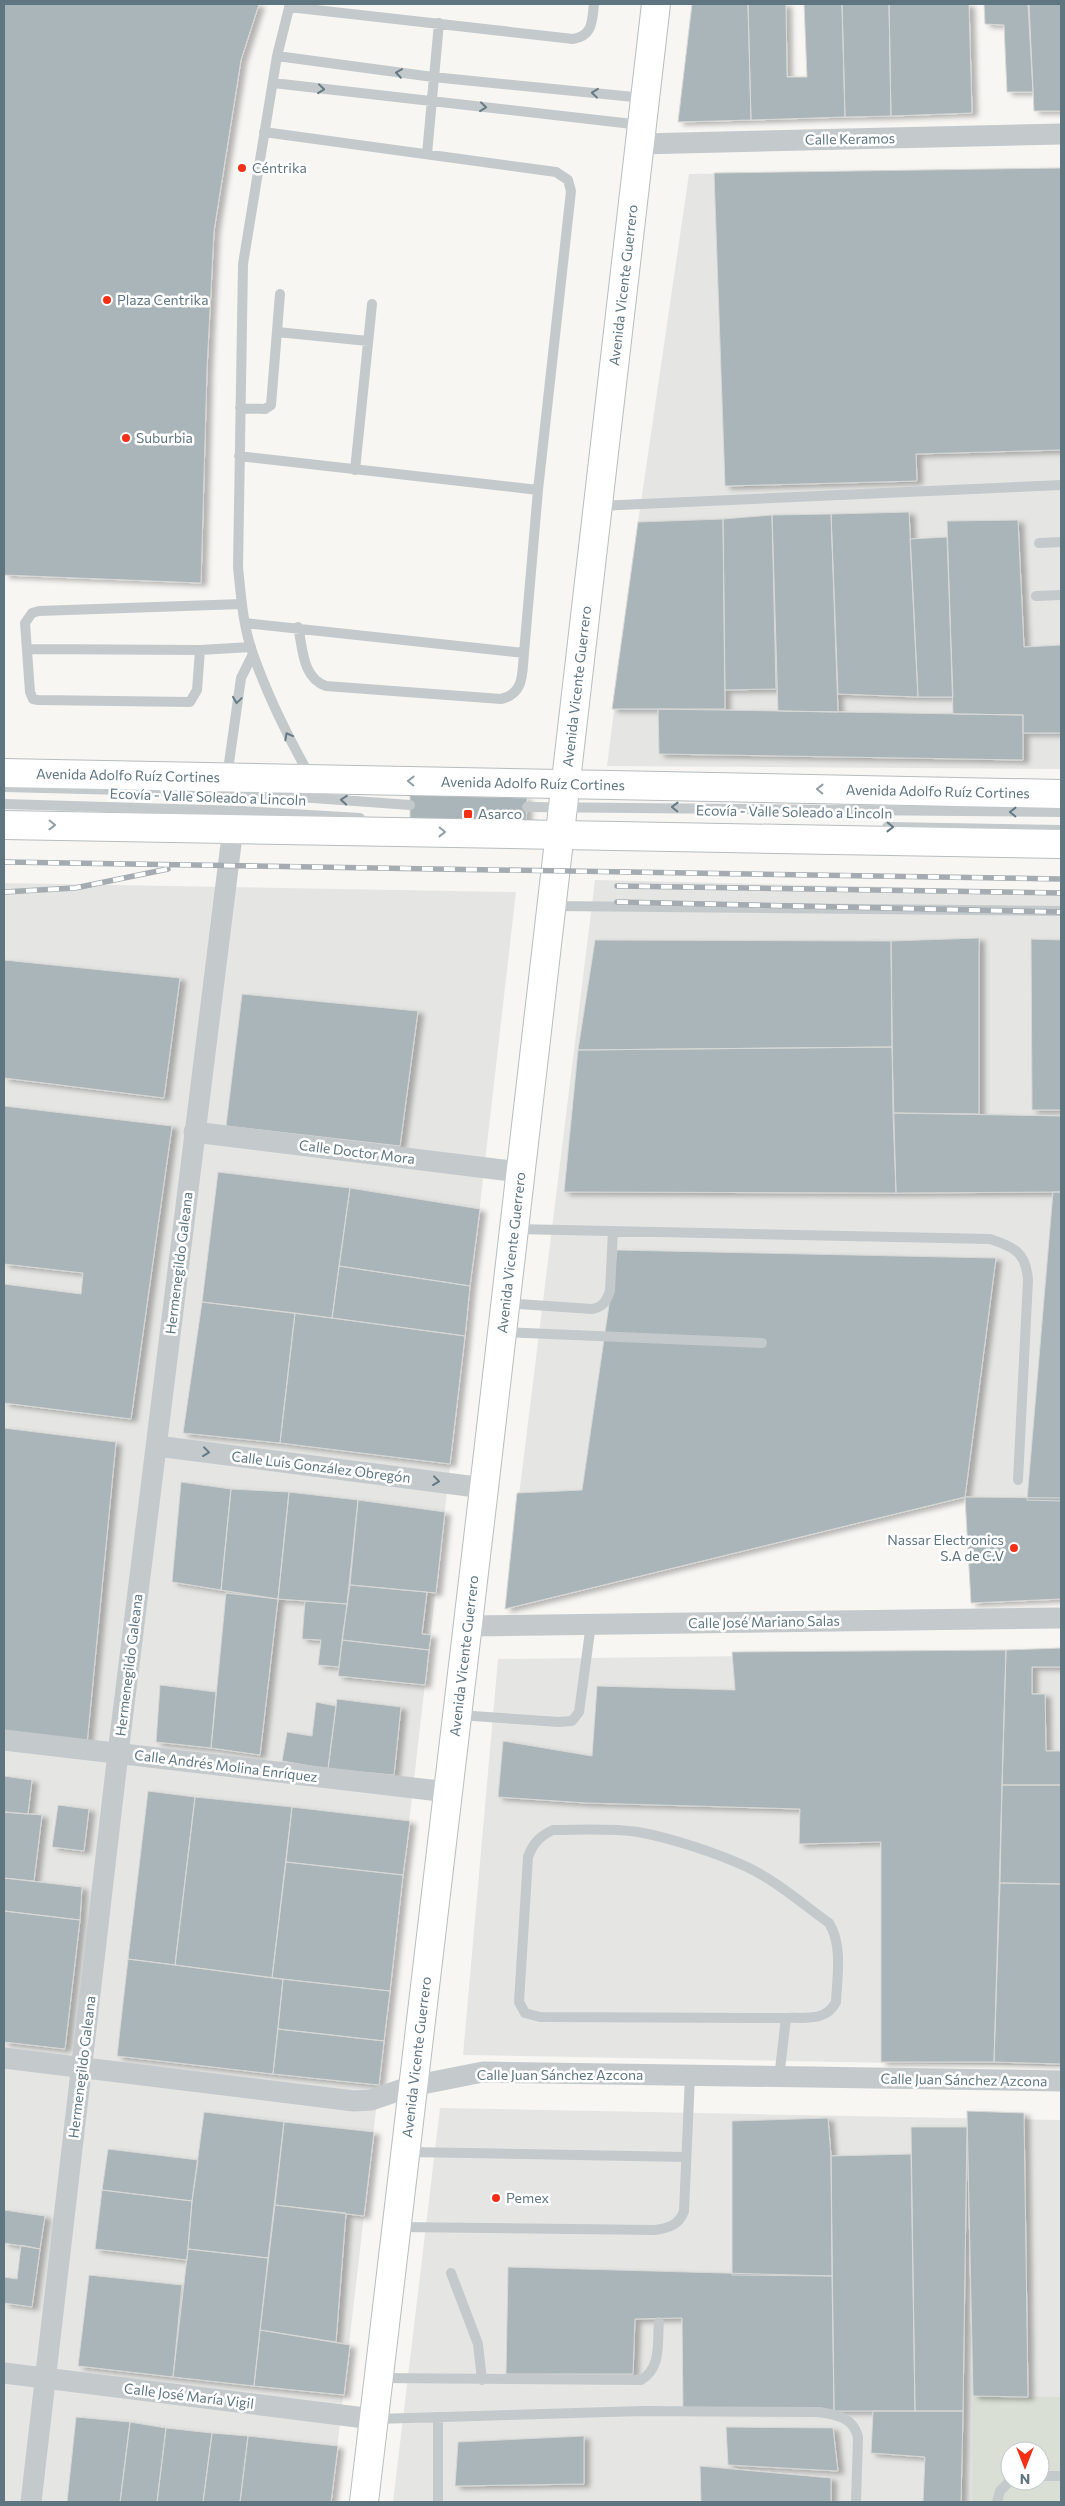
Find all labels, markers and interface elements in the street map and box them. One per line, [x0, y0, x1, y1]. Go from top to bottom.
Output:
one-way arrow [395, 68, 403, 78]
one-way arrow [317, 83, 325, 94]
one-way arrow [591, 88, 599, 99]
one-way arrow [479, 101, 487, 112]
street label: Calle Keramos [805, 129, 895, 148]
place label: Céntrika [252, 159, 307, 176]
marker: Céntrika [236, 162, 248, 174]
street label: Avenida Vicente Guerrero [605, 204, 641, 367]
place label: Plaza Centrika [117, 291, 208, 308]
marker: Plaza Centrika [101, 294, 113, 306]
place label: Suburbia [136, 429, 193, 446]
marker: Suburbia [120, 432, 132, 444]
street label: Avenida Vicente Guerrero [559, 605, 594, 768]
one-way arrow [232, 696, 243, 704]
one-way arrow [284, 732, 294, 741]
street label: Avenida Adolfo Ruíz Cortines [36, 765, 220, 785]
street label: Avenida Adolfo Ruíz Cortines [441, 773, 625, 793]
one-way arrow [406, 776, 414, 786]
street label: Avenida Adolfo Ruíz Cortines [846, 781, 1030, 801]
one-way arrow [816, 784, 824, 795]
street label: Ecovía - Valle Soleado a Lincoln [109, 785, 307, 808]
one-way arrow [340, 795, 348, 806]
street label: Ecovía - Valle Soleado a Lincoln [696, 801, 892, 822]
one-way arrow [671, 802, 678, 812]
place label: Asarco [478, 805, 522, 822]
one-way arrow [1008, 807, 1016, 817]
marker: Asarco [462, 808, 474, 820]
one-way arrow [49, 820, 57, 831]
one-way arrow [886, 822, 894, 832]
one-way arrow [439, 827, 447, 838]
street label: Calle Doctor Mora [298, 1136, 416, 1167]
street label: Avenida Vicente Guerrero [493, 1171, 529, 1334]
street label: Hermenegildo Galeana [161, 1191, 196, 1335]
one-way arrow [202, 1446, 210, 1457]
street label: Calle Luis González Obregón [231, 1447, 412, 1486]
one-way arrow [433, 1475, 441, 1486]
place label: Nassar Electronics S.A de C.V [887, 1531, 1004, 1564]
marker: Nassar Electronics S.A de C.V [1008, 1542, 1020, 1554]
street label: Avenida Vicente Guerrero [446, 1574, 482, 1737]
street label: Hermenegildo Galeana [111, 1593, 146, 1737]
street label: Calle José Mariano Salas [688, 1612, 840, 1631]
street label: Calle Andrés Molina Enríquez [134, 1746, 319, 1785]
street label: Avenida Vicente Guerrero [398, 1976, 434, 2139]
street label: Hermenegildo Galeana [64, 1995, 99, 2139]
street label: Calle Juan Sánchez Azcona [477, 2066, 643, 2083]
street label: Calle Juan Sánchez Azcona [881, 2070, 1047, 2089]
place label: Pemex [506, 2189, 550, 2206]
marker: Pemex [490, 2192, 502, 2204]
street label: Calle José María Vigil [123, 2379, 255, 2412]
north arrow [1000, 2441, 1050, 2491]
text: N [1020, 2471, 1030, 2488]

